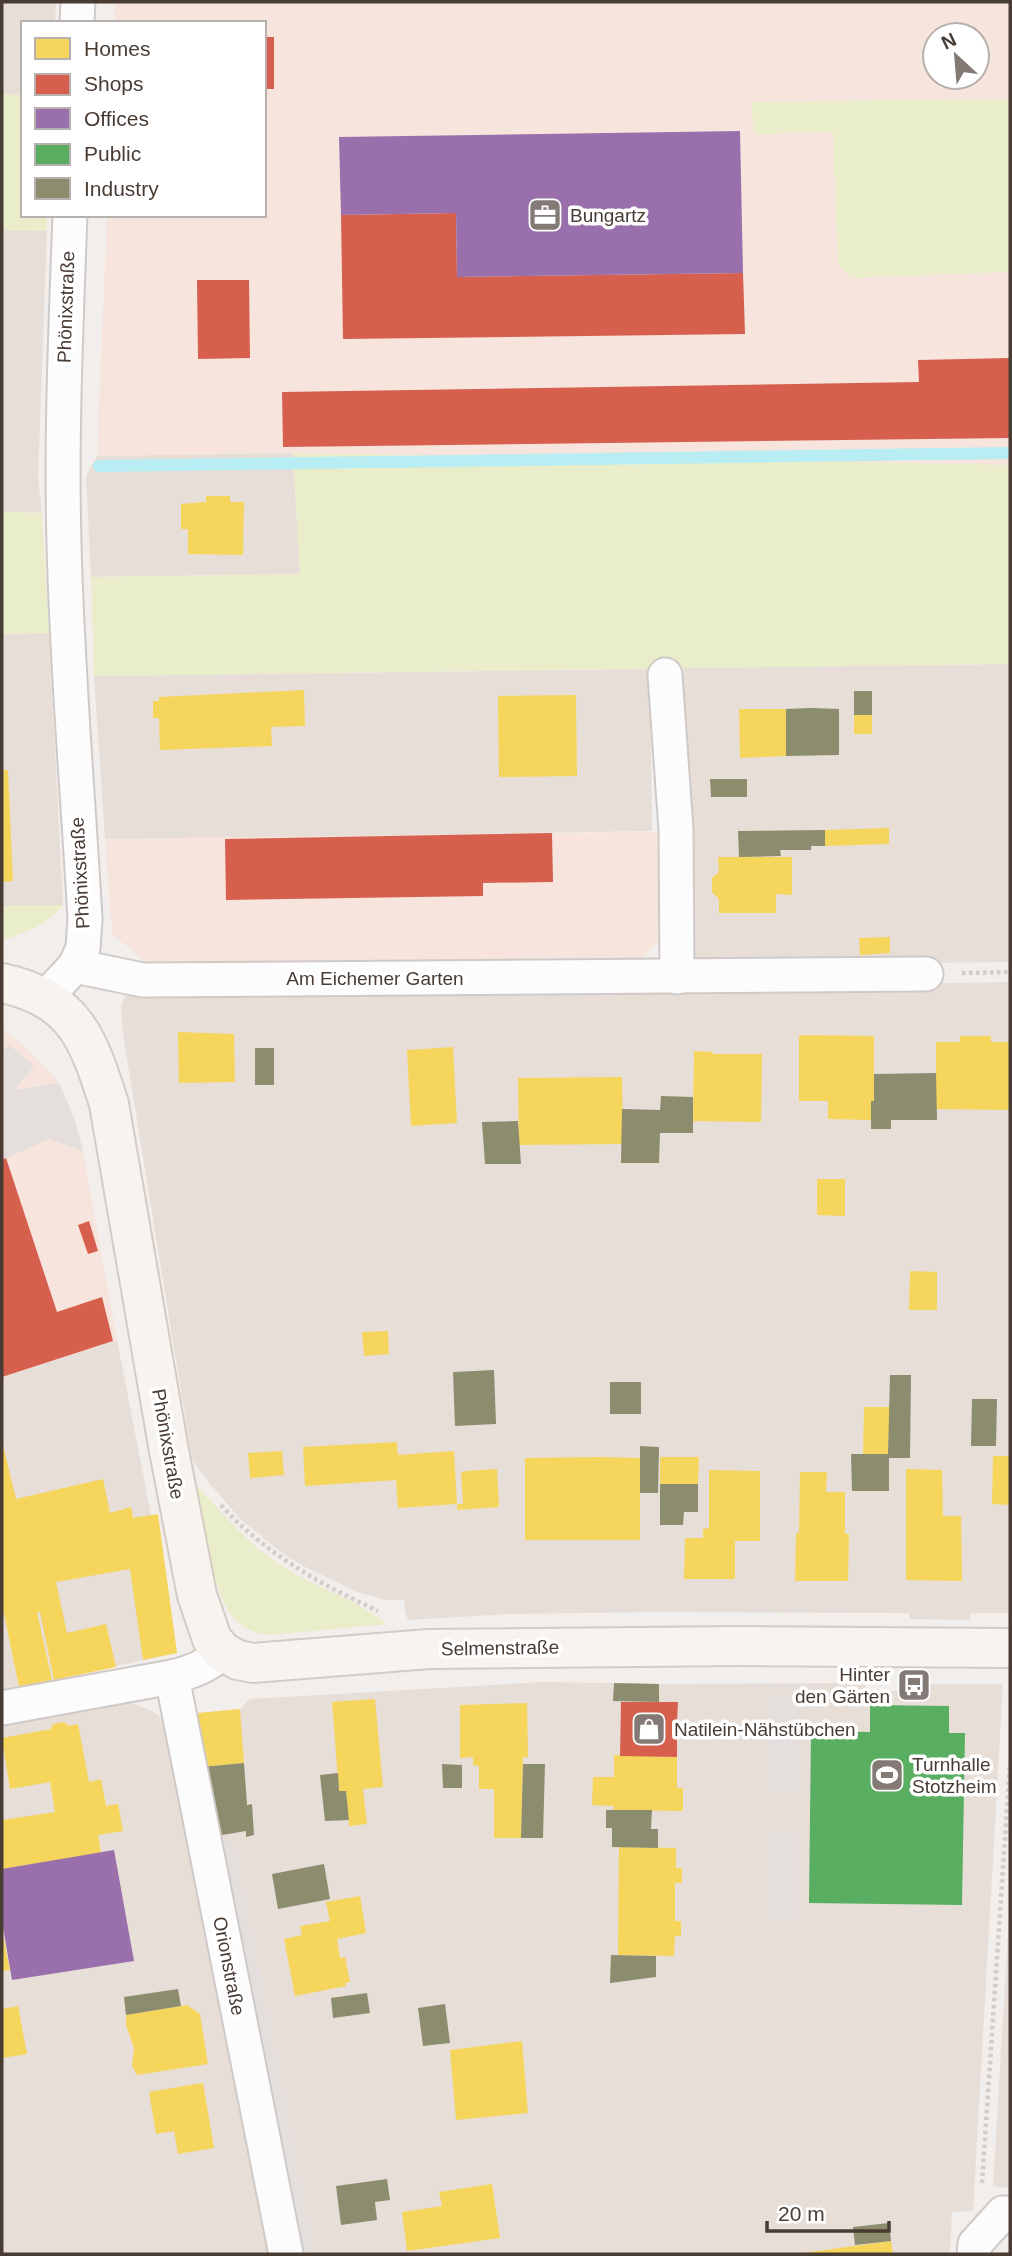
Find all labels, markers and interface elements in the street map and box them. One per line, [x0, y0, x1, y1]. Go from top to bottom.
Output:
legend [21, 21, 266, 217]
north arrow [921, 21, 991, 91]
text: N [938, 29, 960, 54]
text: Homes [84, 37, 151, 60]
text: Shops [84, 72, 144, 95]
text: Offices [84, 107, 149, 130]
text: Public [84, 142, 141, 165]
text: Industry [84, 177, 159, 200]
office icon: Bungartz [526, 196, 564, 234]
place label: Bungartz [570, 205, 646, 226]
street label: Phönixstraße [54, 251, 78, 363]
street label: Phönixstraße [67, 817, 93, 929]
street label: Am Eichemer Garten [286, 968, 464, 989]
street label: Phönixstraße [148, 1387, 188, 1501]
street label: Selmenstraße [441, 1636, 559, 1660]
place label: Hinter den Gärten [795, 1664, 891, 1707]
bus stop icon: Hinter den Gärten [895, 1666, 933, 1704]
shop icon: Natilein-Nähstübchen [630, 1710, 668, 1748]
place label: Natilein-Nähstübchen [674, 1719, 856, 1740]
place label: Turnhalle Stotzheim [912, 1754, 996, 1797]
sports icon: Turnhalle Stotzheim [868, 1756, 906, 1794]
street label: Orionstraße [209, 1915, 249, 2017]
scale bar [767, 2190, 890, 2234]
text: 20 m [778, 2202, 825, 2225]

